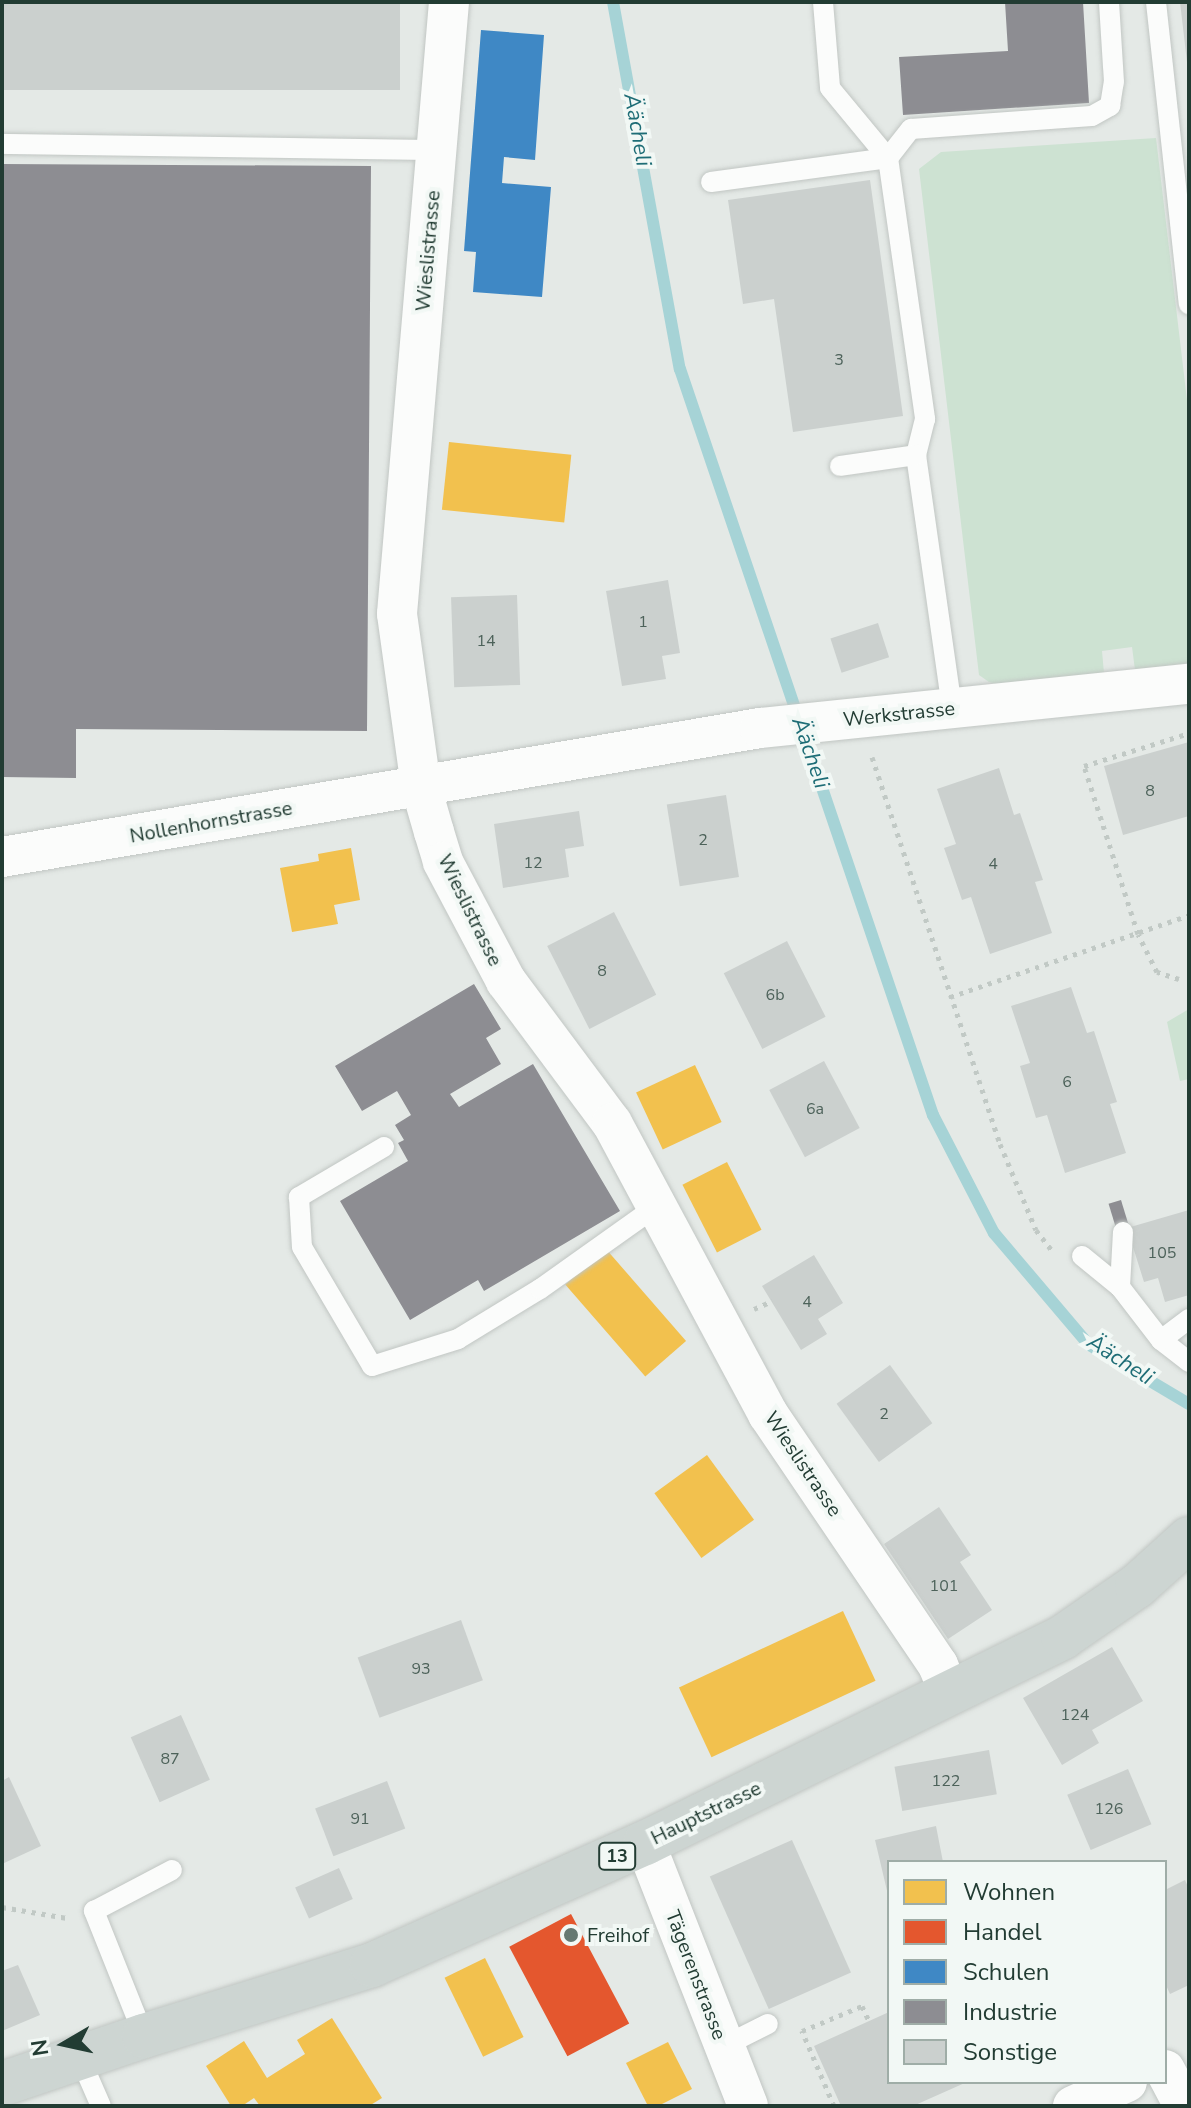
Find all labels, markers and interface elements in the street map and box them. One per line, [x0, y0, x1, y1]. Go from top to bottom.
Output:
water label: Äächeli [618, 91, 656, 169]
street label: Wieslistrasse [411, 189, 445, 313]
house number: 3 [834, 350, 844, 370]
house number: 1 [638, 612, 648, 632]
house number: 14 [476, 631, 496, 651]
street label: Werkstrasse [842, 696, 956, 732]
water label: Äächeli [786, 714, 834, 792]
house number: 8 [1145, 781, 1155, 801]
street label: Nollenhornstrasse [128, 796, 294, 848]
house number: 2 [698, 830, 708, 850]
street label: Wieslistrasse [433, 850, 507, 970]
house number: 12 [523, 853, 543, 873]
house number: 4 [988, 854, 998, 874]
house number: 8 [597, 961, 607, 981]
house number: 6b [766, 985, 784, 1005]
house number: 6 [1062, 1072, 1072, 1092]
house number: 6a [806, 1099, 824, 1119]
house number: 105 [1148, 1243, 1176, 1263]
house number: 4 [802, 1292, 812, 1312]
water label: Äächeli [1082, 1329, 1158, 1391]
house number: 2 [879, 1404, 889, 1424]
street label: Wieslistrasse [759, 1407, 847, 1521]
house number: 101 [930, 1576, 958, 1596]
house number: 93 [411, 1659, 431, 1679]
house number: 124 [1061, 1705, 1089, 1725]
house number: 87 [160, 1749, 180, 1769]
house number: 122 [932, 1771, 960, 1791]
street label: Hauptstrasse [647, 1776, 765, 1850]
house number: 126 [1095, 1799, 1123, 1819]
house number: 91 [350, 1809, 370, 1829]
road number: 13 [597, 1842, 637, 1870]
legend [887, 1860, 1167, 2084]
text: Wohnen [963, 1876, 1055, 1908]
street label: Tägerenstrasse [660, 1907, 732, 2043]
text: Handel [963, 1916, 1041, 1948]
place label: Freihof [587, 1923, 649, 1947]
marker: Freihof [562, 1926, 580, 1944]
text: Schulen [963, 1956, 1049, 1988]
text: Industrie [963, 1996, 1057, 2028]
north arrow [24, 2004, 104, 2084]
text: Sonstige [963, 2036, 1057, 2068]
text: N [24, 2037, 56, 2058]

